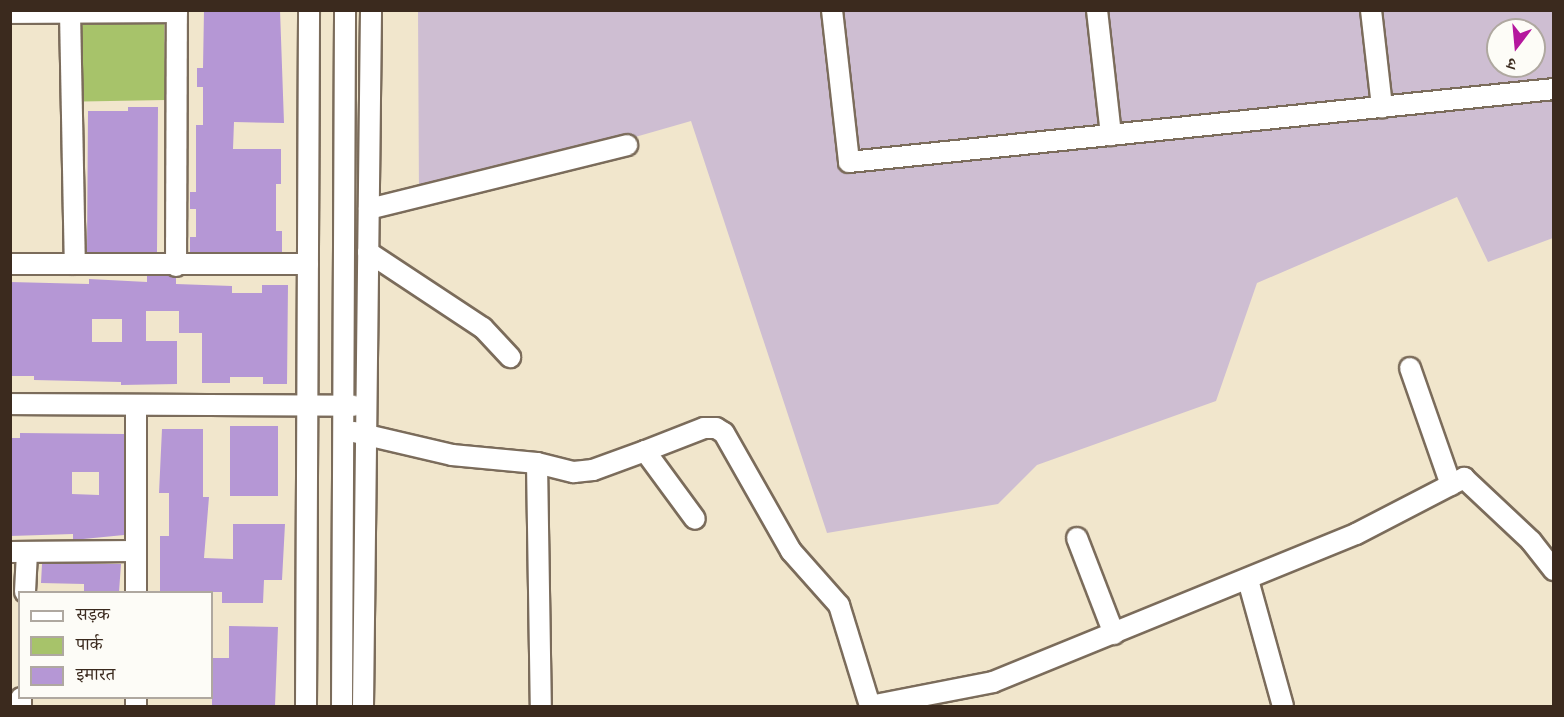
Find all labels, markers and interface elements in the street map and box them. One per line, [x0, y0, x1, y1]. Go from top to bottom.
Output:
north arrow [1486, 18, 1546, 78]
text: उ [1505, 52, 1519, 75]
legend [18, 591, 213, 699]
text: सड़क [76, 602, 110, 626]
text: पार्क [76, 632, 103, 656]
text: इमारत [76, 662, 115, 686]

